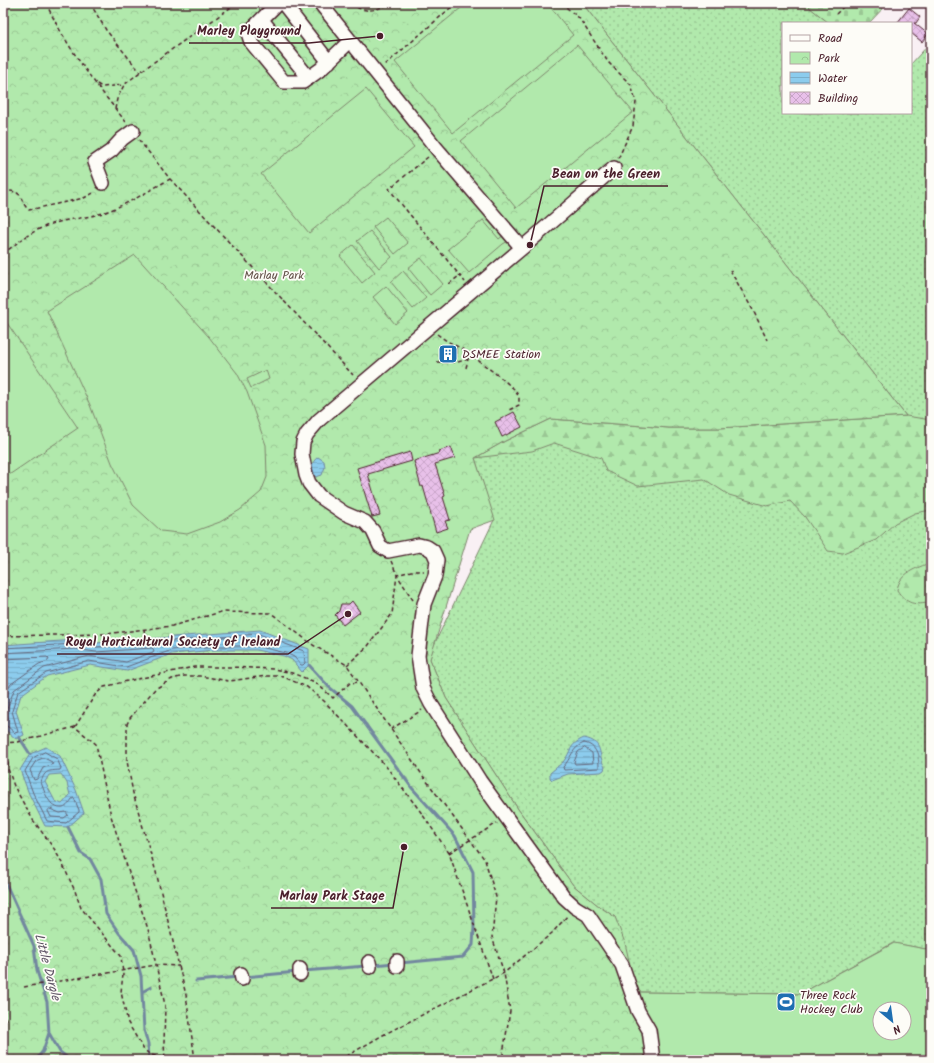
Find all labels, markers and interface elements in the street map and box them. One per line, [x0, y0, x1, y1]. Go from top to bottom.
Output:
callout: Marley Playground [189, 18, 309, 43]
text: Marley Playground [197, 21, 302, 42]
legend [782, 22, 912, 114]
text: Road [818, 29, 843, 48]
text: Park [818, 49, 840, 68]
text: Water [818, 69, 848, 88]
text: Building [818, 89, 858, 108]
callout: Bean on the Green [544, 161, 668, 186]
text: Bean on the Green [552, 164, 660, 185]
park label: Marlay Park [244, 266, 304, 285]
building icon: DSMEE Station [437, 343, 459, 365]
place label: DSMEE Station [462, 345, 540, 364]
callout: Royal Horticultural Society of Ireland [57, 629, 288, 654]
text: Royal Horticultural Society of Ireland [66, 632, 281, 653]
callout: Marlay Park Stage [271, 883, 393, 908]
text: Marlay Park Stage [279, 886, 385, 907]
water label: Little Dargle [28, 931, 66, 1004]
place label: Three Rock Hockey Club [800, 986, 863, 1019]
sports icon: Three Rock Hockey Club [775, 991, 797, 1013]
north arrow [872, 1001, 912, 1041]
text: N [889, 1019, 904, 1038]

